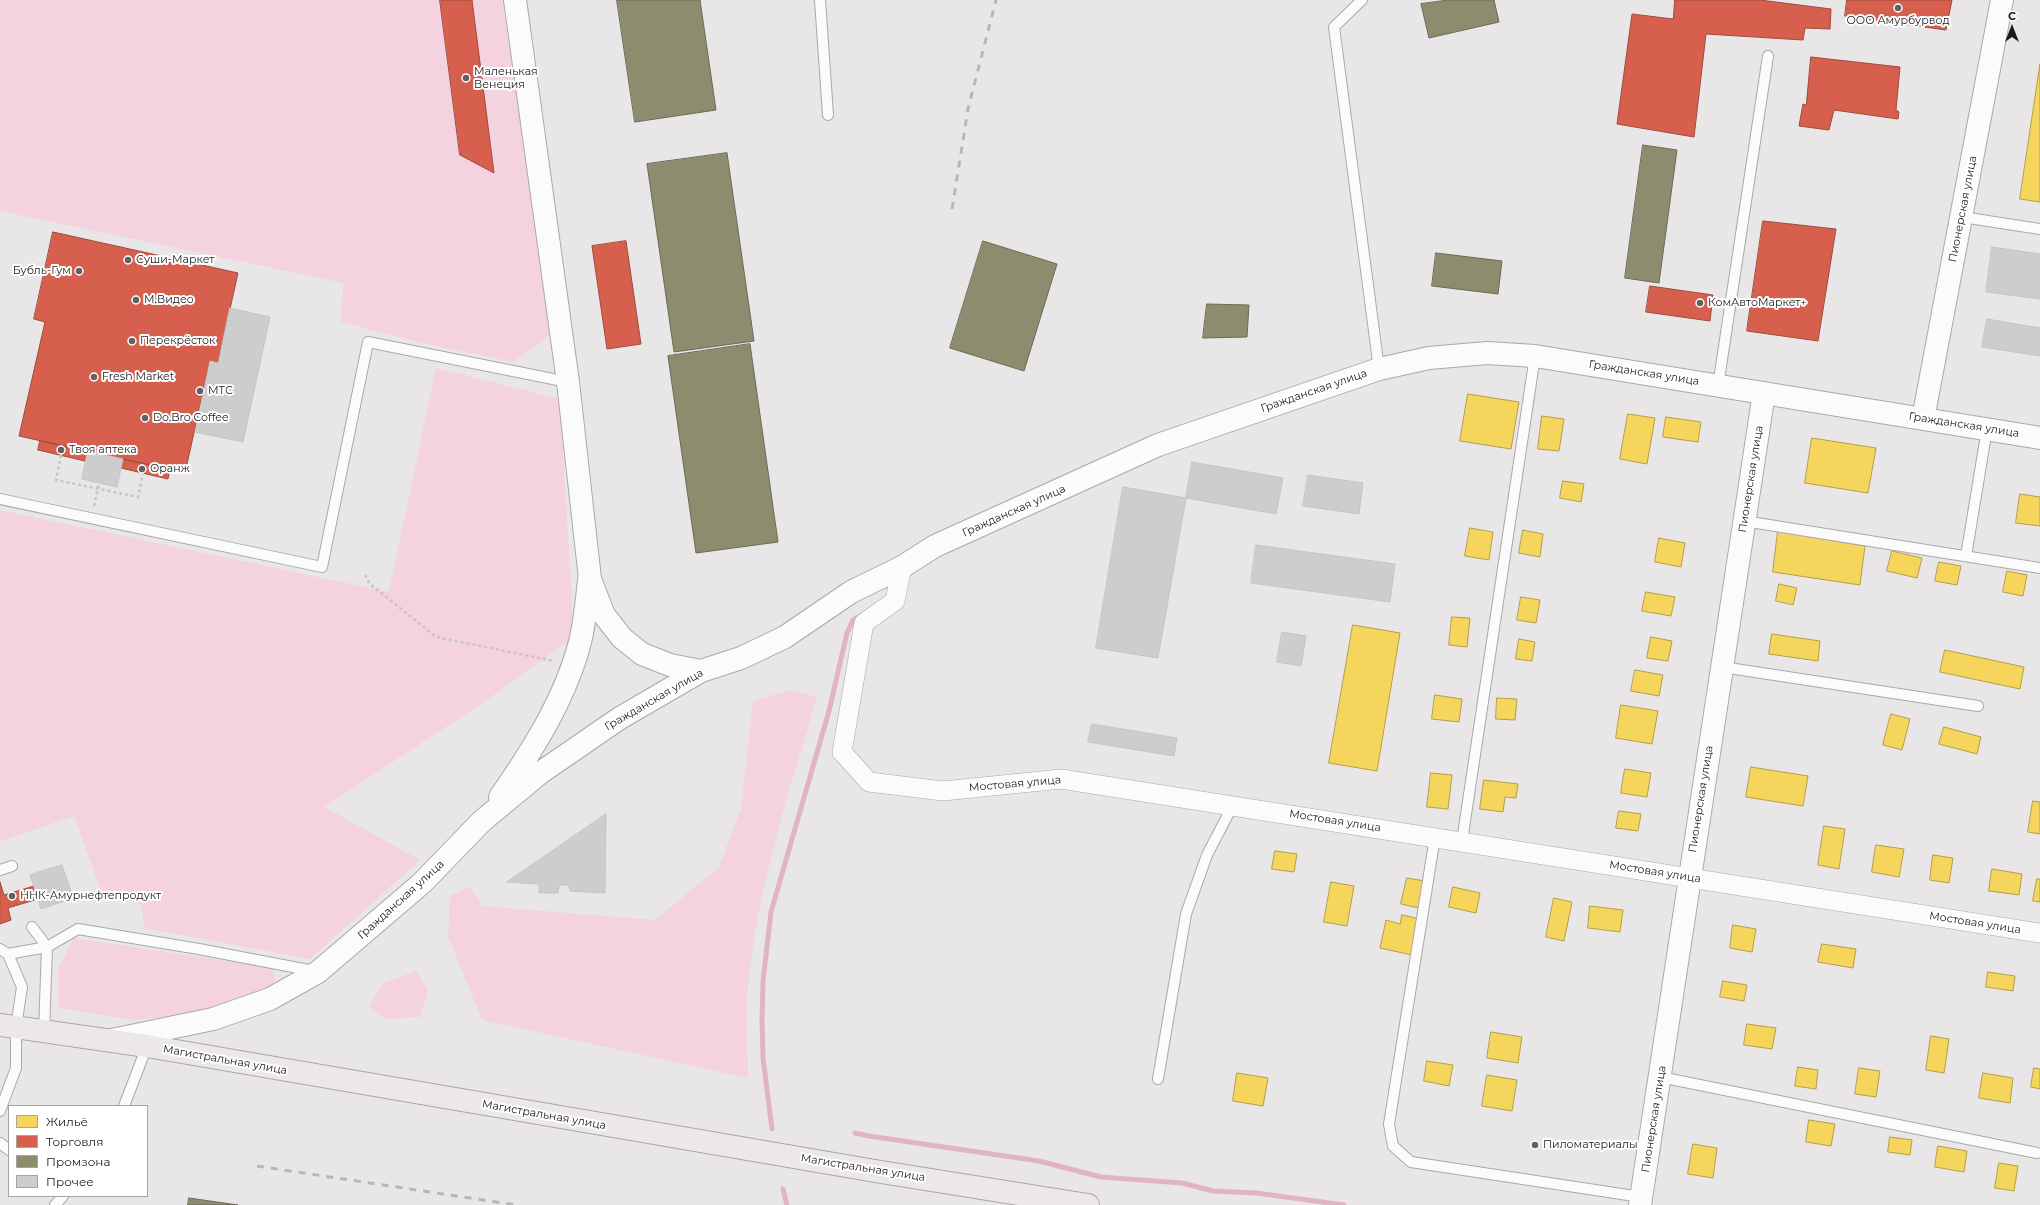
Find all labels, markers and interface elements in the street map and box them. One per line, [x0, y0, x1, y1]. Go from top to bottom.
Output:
marker: ООО Амурбурвод [1893, 3, 1903, 13]
north arrow [1992, 8, 2032, 48]
text: С [2008, 9, 2016, 23]
place label: ООО Амурбурвод [1846, 14, 1950, 28]
place label: Маленькая Венеция [474, 65, 538, 91]
marker: Маленькая Венеция [461, 73, 471, 83]
street label: Пионерская улица [1946, 155, 1980, 263]
place label: Суши-Маркет [136, 253, 214, 267]
marker: Суши-Маркет [123, 255, 133, 265]
place label: Бубль-Гум [13, 264, 71, 278]
marker: Бубль-Гум [74, 266, 84, 276]
place label: М.Видео [144, 293, 194, 307]
marker: М.Видео [131, 295, 141, 305]
place label: КомАвтоМаркет+ [1708, 296, 1806, 310]
marker: КомАвтоМаркет+ [1695, 298, 1705, 308]
place label: Перекрёсток [140, 334, 215, 348]
marker: Перекрёсток [127, 336, 137, 346]
street label: Гражданская улица [1588, 358, 1700, 388]
street label: Гражданская улица [1259, 367, 1369, 415]
place label: Fresh Market [102, 370, 174, 384]
marker: Fresh Market [89, 372, 99, 382]
place label: МТС [208, 384, 233, 398]
marker: МТС [195, 386, 205, 396]
street label: Гражданская улица [1908, 410, 2020, 440]
place label: Do.Bro Coffee [153, 411, 229, 425]
marker: Do.Bro Coffee [140, 413, 150, 423]
street label: Пионерская улица [1736, 425, 1766, 533]
place label: Твоя аптека [69, 443, 137, 457]
marker: Твоя аптека [56, 445, 66, 455]
place label: Оранж [150, 462, 190, 476]
marker: Оранж [137, 464, 147, 474]
street label: Гражданская улица [960, 482, 1068, 540]
street label: Гражданская улица [602, 666, 706, 734]
street label: Пионерская улица [1686, 745, 1716, 853]
street label: Мостовая улица [968, 773, 1062, 795]
street label: Мостовая улица [1288, 807, 1382, 835]
street label: Гражданская улица [355, 858, 447, 942]
street label: Мостовая улица [1608, 858, 1702, 886]
place label: ННК-Амурнефтепродукт [20, 889, 161, 903]
marker: ННК-Амурнефтепродукт [7, 891, 17, 901]
street label: Мостовая улица [1928, 909, 2022, 937]
street label: Магистральная улица [162, 1043, 288, 1077]
street label: Пионерская улица [1639, 1065, 1669, 1173]
street label: Магистральная улица [481, 1098, 607, 1132]
legend [8, 1105, 148, 1197]
text: Жильё [46, 1114, 88, 1129]
text: Торговля [46, 1134, 103, 1149]
place label: Пиломатериалы [1543, 1138, 1638, 1152]
marker: Пиломатериалы [1530, 1140, 1540, 1150]
street label: Магистральная улица [800, 1152, 926, 1184]
text: Промзона [46, 1154, 110, 1169]
text: Прочее [46, 1174, 94, 1189]

